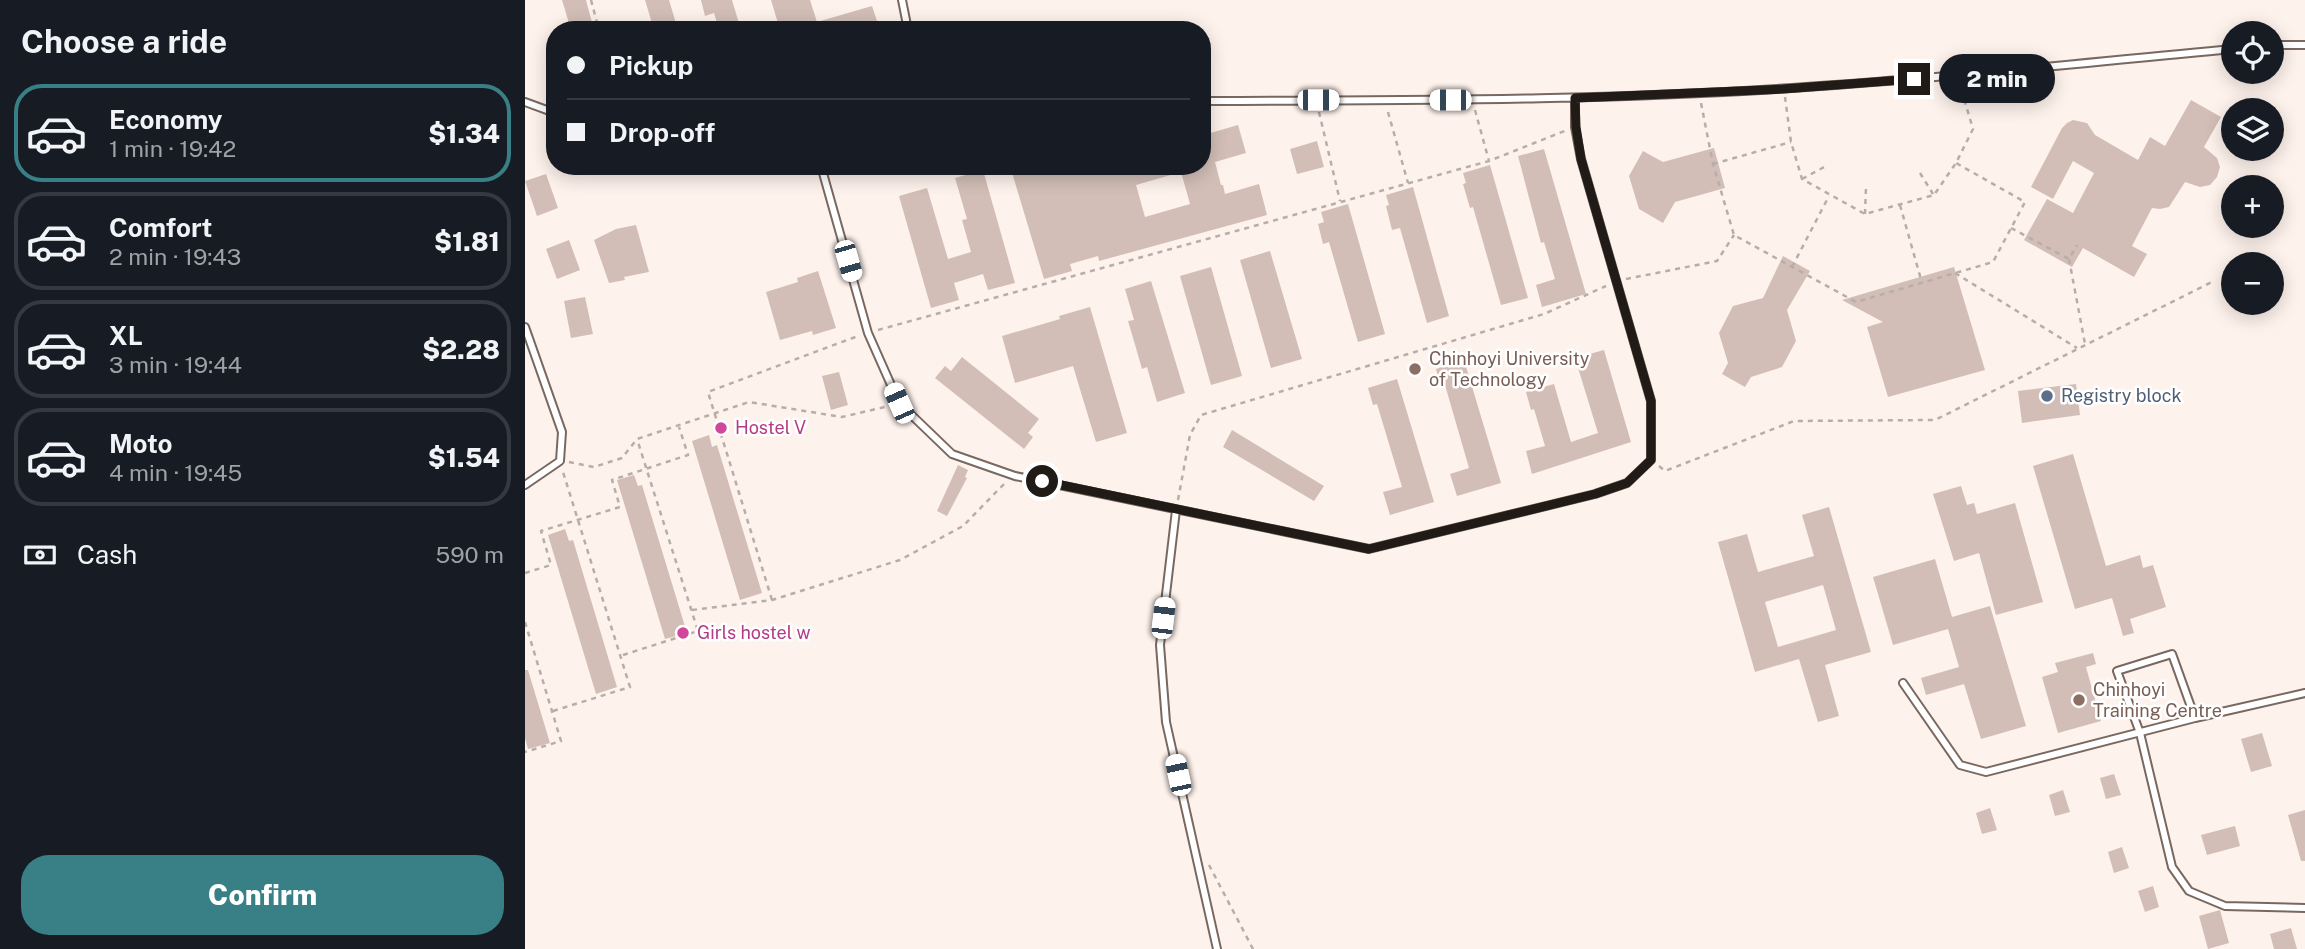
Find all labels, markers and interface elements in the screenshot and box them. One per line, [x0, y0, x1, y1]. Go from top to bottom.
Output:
map controls [2221, 21, 2284, 315]
button: locate [2221, 21, 2284, 84]
text: Choose a ride [21, 23, 227, 60]
text: Pickup [609, 50, 693, 81]
callout: 2 min [1939, 55, 2054, 104]
route end [1898, 63, 1930, 95]
text: 2 min [1966, 65, 2028, 92]
car [1298, 90, 1340, 111]
car [1430, 90, 1472, 111]
button: layers [2221, 98, 2284, 161]
icon: car [25, 102, 88, 165]
text: Economy [109, 104, 222, 135]
text: Drop-off [609, 117, 715, 148]
text: $1.34 [428, 118, 500, 149]
text: 1 min · 19:42 [109, 135, 236, 162]
button: + [2221, 175, 2284, 238]
icon: car [25, 210, 88, 273]
text: Comfort [109, 212, 212, 243]
text: $1.81 [434, 226, 500, 257]
car [833, 238, 864, 284]
text: 2 min · 19:43 [109, 243, 241, 270]
button: − [2221, 252, 2284, 315]
icon: car [25, 318, 88, 381]
text: XL [109, 320, 143, 351]
text: $2.28 [422, 334, 500, 365]
place label: Chinhoyi University of Technology [1429, 348, 1590, 390]
text: 3 min · 19:44 [109, 351, 242, 378]
marker: Chinhoyi University of Technology [1407, 361, 1423, 377]
car [881, 380, 918, 426]
place label: Registry block [2061, 385, 2182, 406]
marker: Registry block [2039, 388, 2055, 404]
place label: Hostel V [735, 417, 806, 438]
marker: Hostel V [713, 420, 729, 436]
icon: car [25, 426, 88, 489]
text: Moto [109, 428, 172, 459]
text: $1.54 [428, 442, 500, 473]
text: 4 min · 19:45 [109, 459, 242, 486]
route start [1026, 465, 1058, 497]
icon: cash [21, 536, 59, 574]
text: Cash [77, 539, 137, 570]
text: 590 m [435, 541, 504, 568]
car [1151, 596, 1176, 640]
place label: Girls hostel w [697, 622, 811, 643]
marker: Girls hostel w [675, 625, 691, 641]
place label: Chinhoyi Training Centre [2093, 679, 2222, 721]
marker: Chinhoyi Training Centre [2071, 692, 2087, 708]
car [1164, 752, 1193, 798]
button: Confirm [21, 855, 504, 935]

